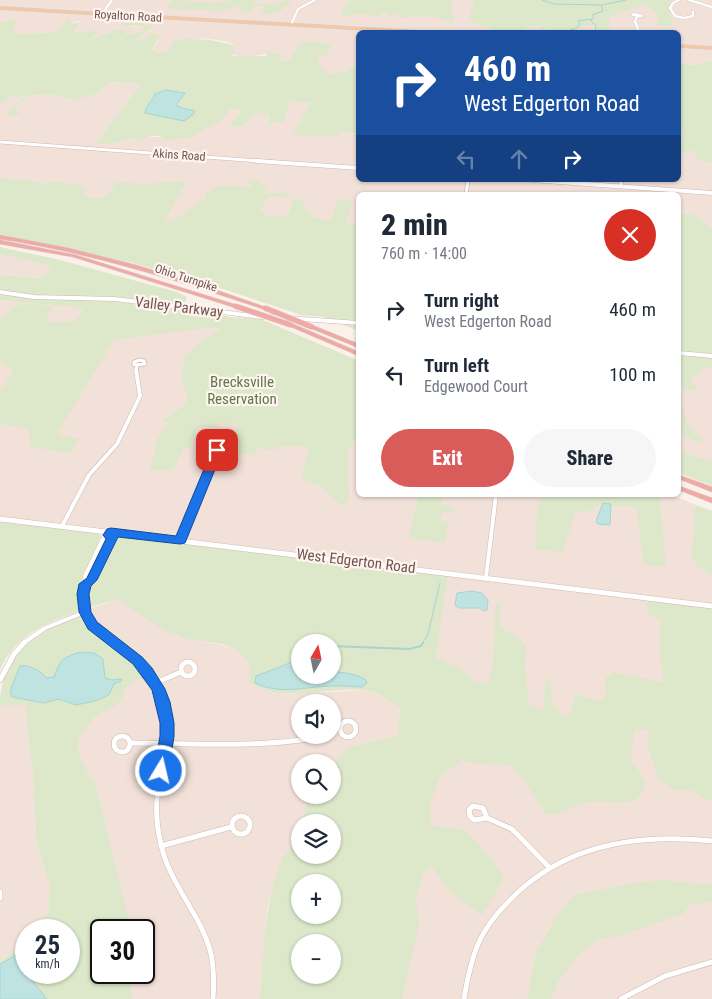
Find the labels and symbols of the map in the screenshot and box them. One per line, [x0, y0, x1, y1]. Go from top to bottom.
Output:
street label: Royalton Road [94, 7, 162, 25]
street label: Akins Road [152, 146, 206, 164]
street label: Ohio Turnpike [153, 261, 219, 295]
street label: Valley Parkway [134, 293, 224, 321]
park label: Brecksville Reservation [207, 373, 277, 408]
pin [196, 429, 238, 471]
street label: West Edgerton Road [295, 545, 417, 577]
north arrow [291, 634, 341, 684]
position arrow [134, 744, 186, 796]
speed limit sign: 30 [90, 919, 155, 984]

